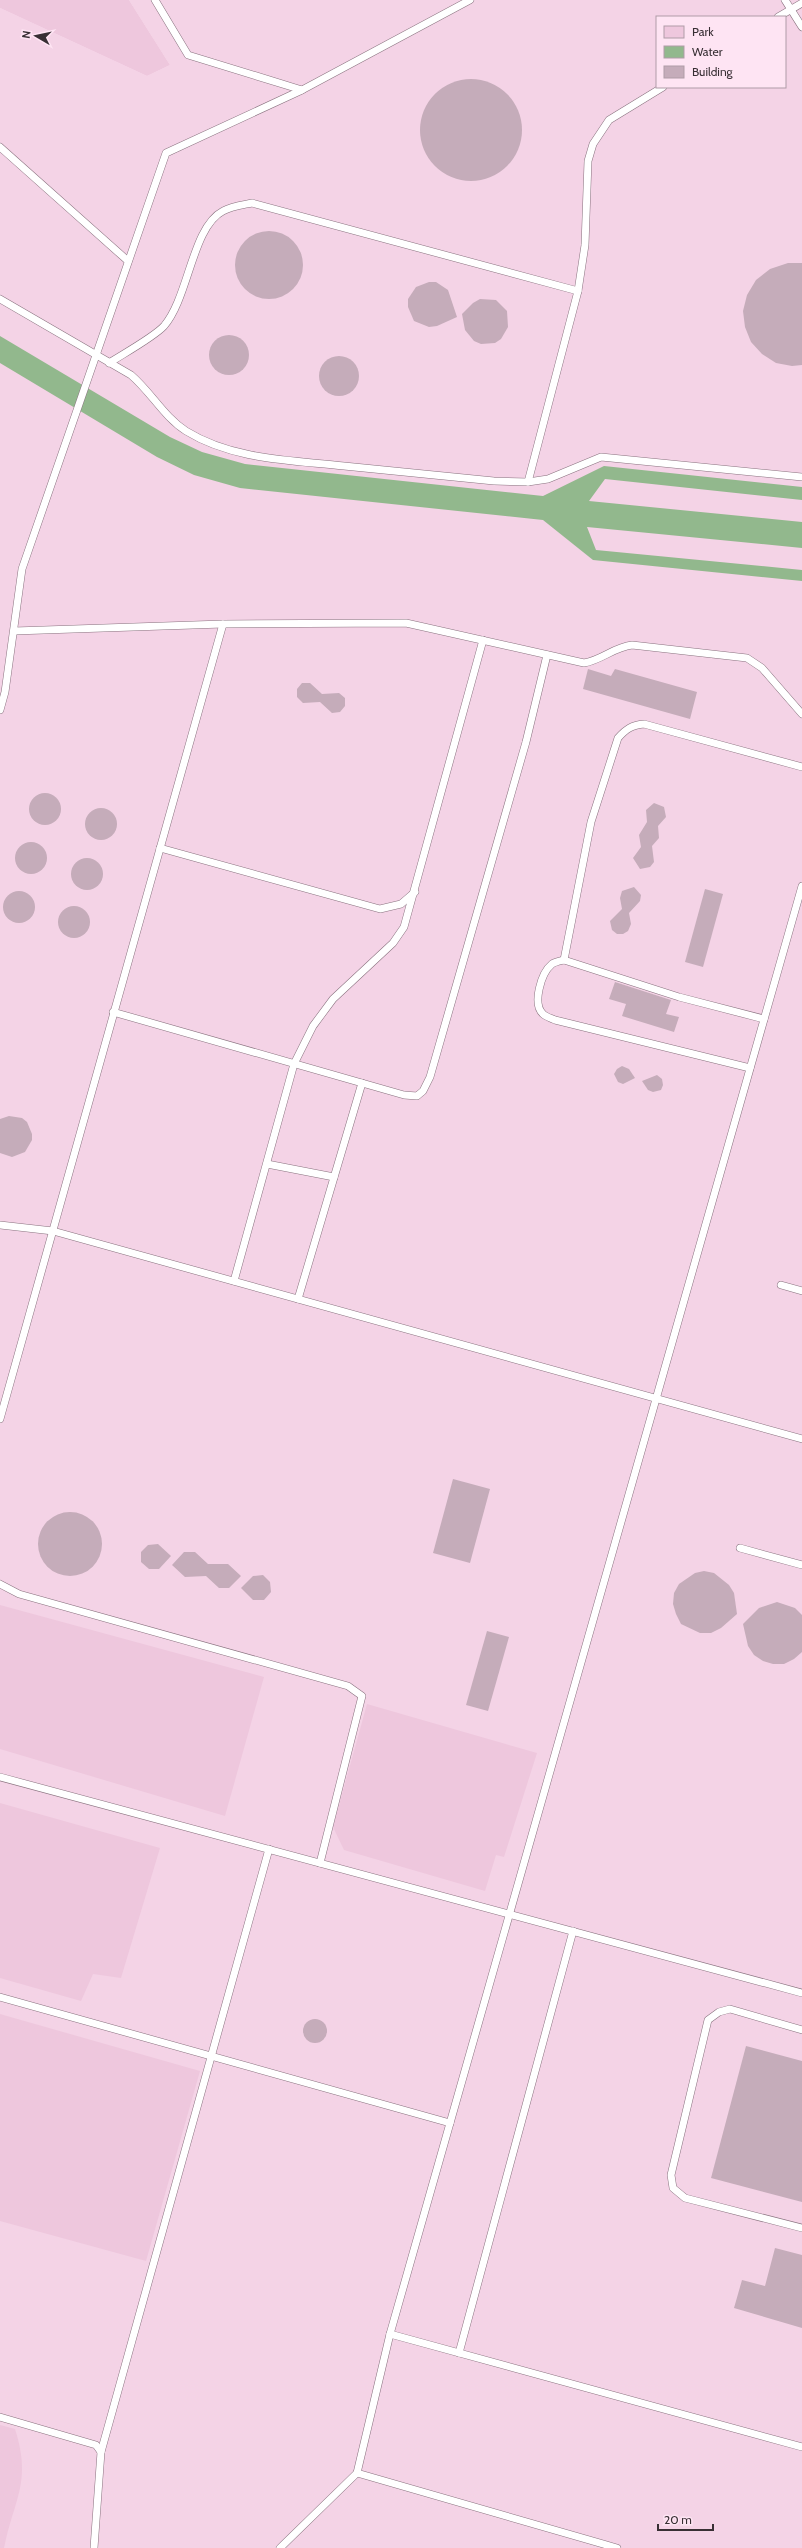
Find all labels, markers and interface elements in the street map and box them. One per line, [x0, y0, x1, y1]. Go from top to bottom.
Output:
north arrow [16, 16, 56, 56]
legend [656, 16, 786, 88]
text: Park [692, 24, 714, 39]
text: N [19, 29, 34, 39]
text: Water [692, 44, 723, 59]
text: Building [692, 64, 734, 79]
scale bar [658, 2506, 713, 2532]
text: 20 m [664, 2512, 692, 2527]

